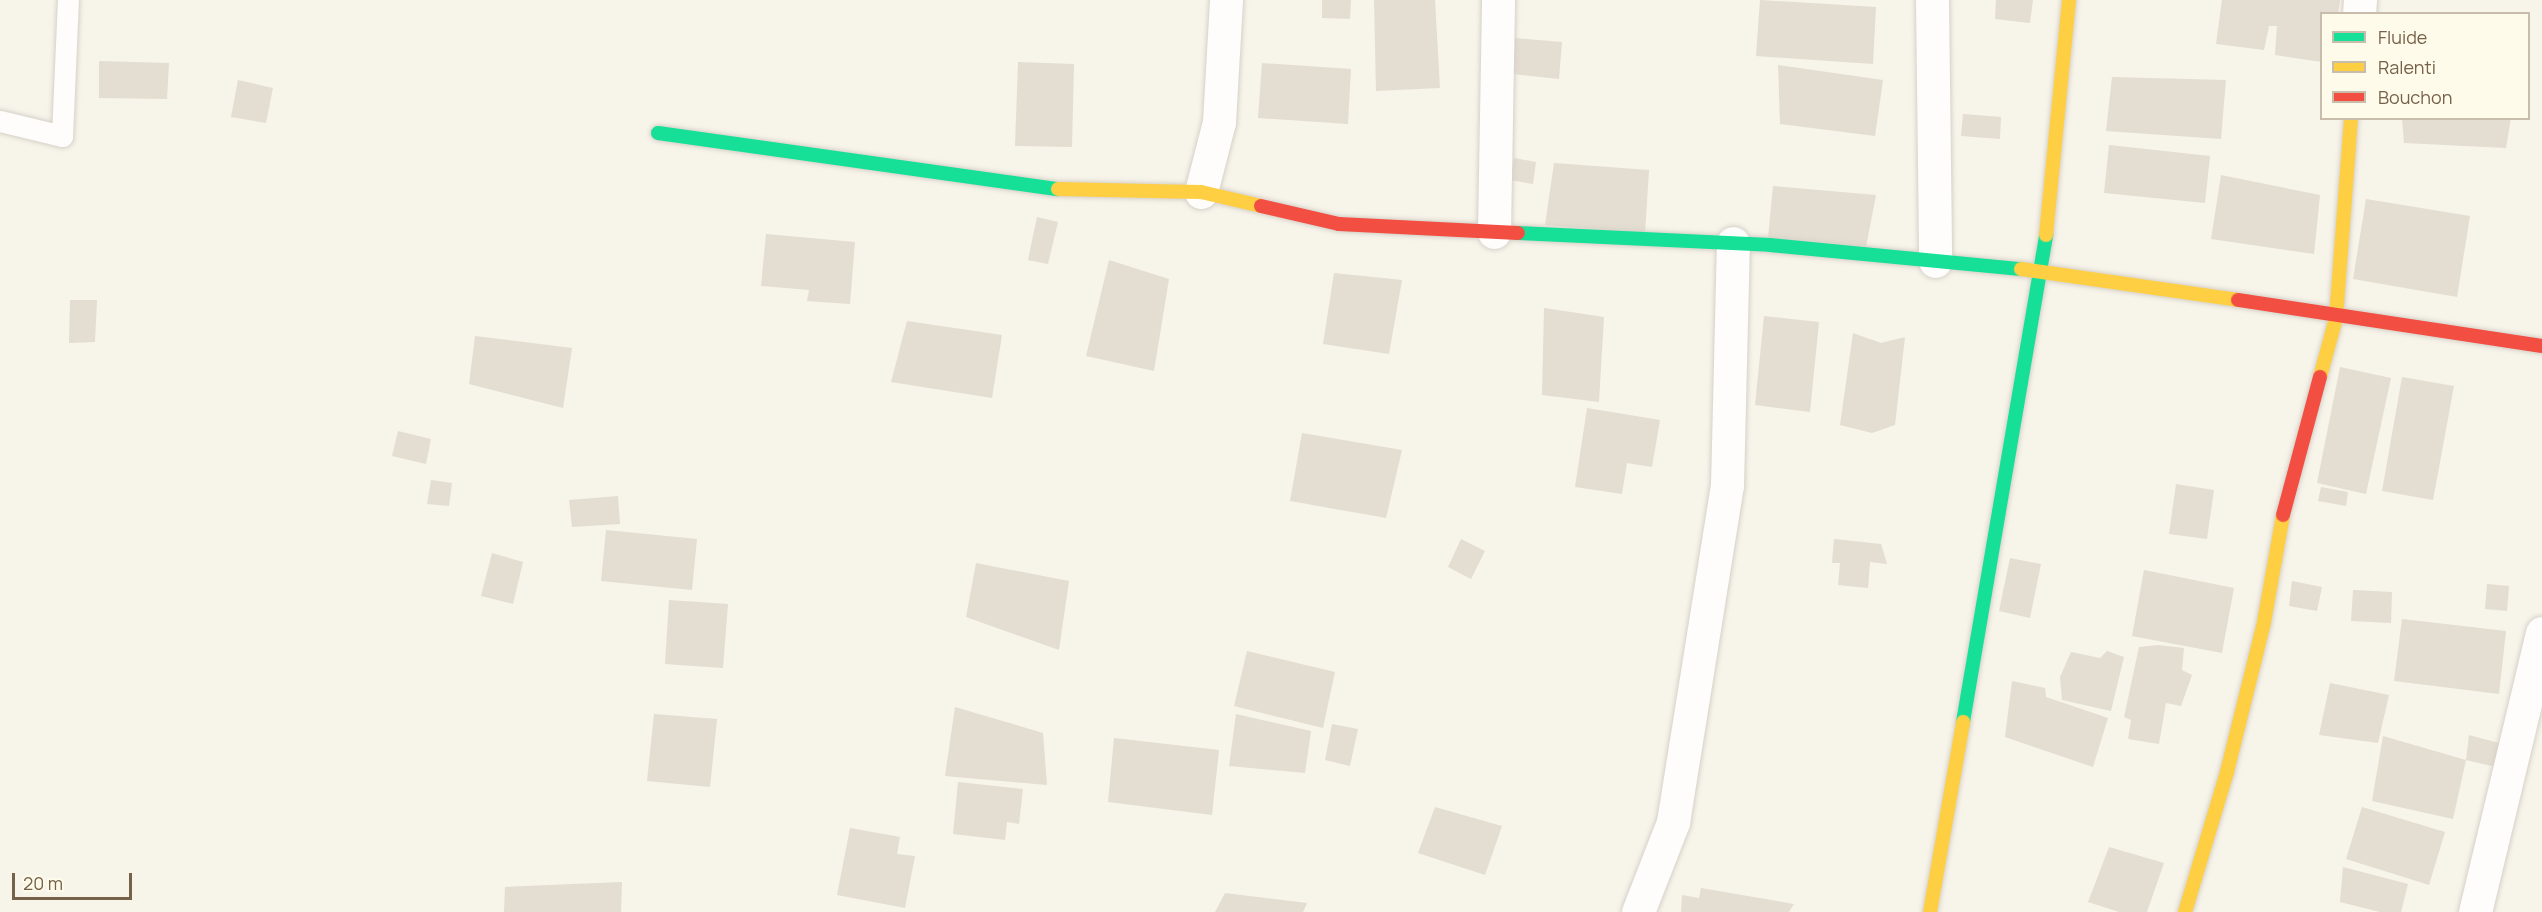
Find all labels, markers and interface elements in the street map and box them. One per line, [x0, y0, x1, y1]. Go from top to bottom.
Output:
legend [2320, 12, 2530, 120]
text: Fluide [2378, 25, 2427, 49]
text: Ralenti [2378, 55, 2436, 79]
text: Bouchon [2378, 85, 2452, 109]
scale bar [15, 861, 135, 899]
text: 20 m [23, 871, 63, 895]

